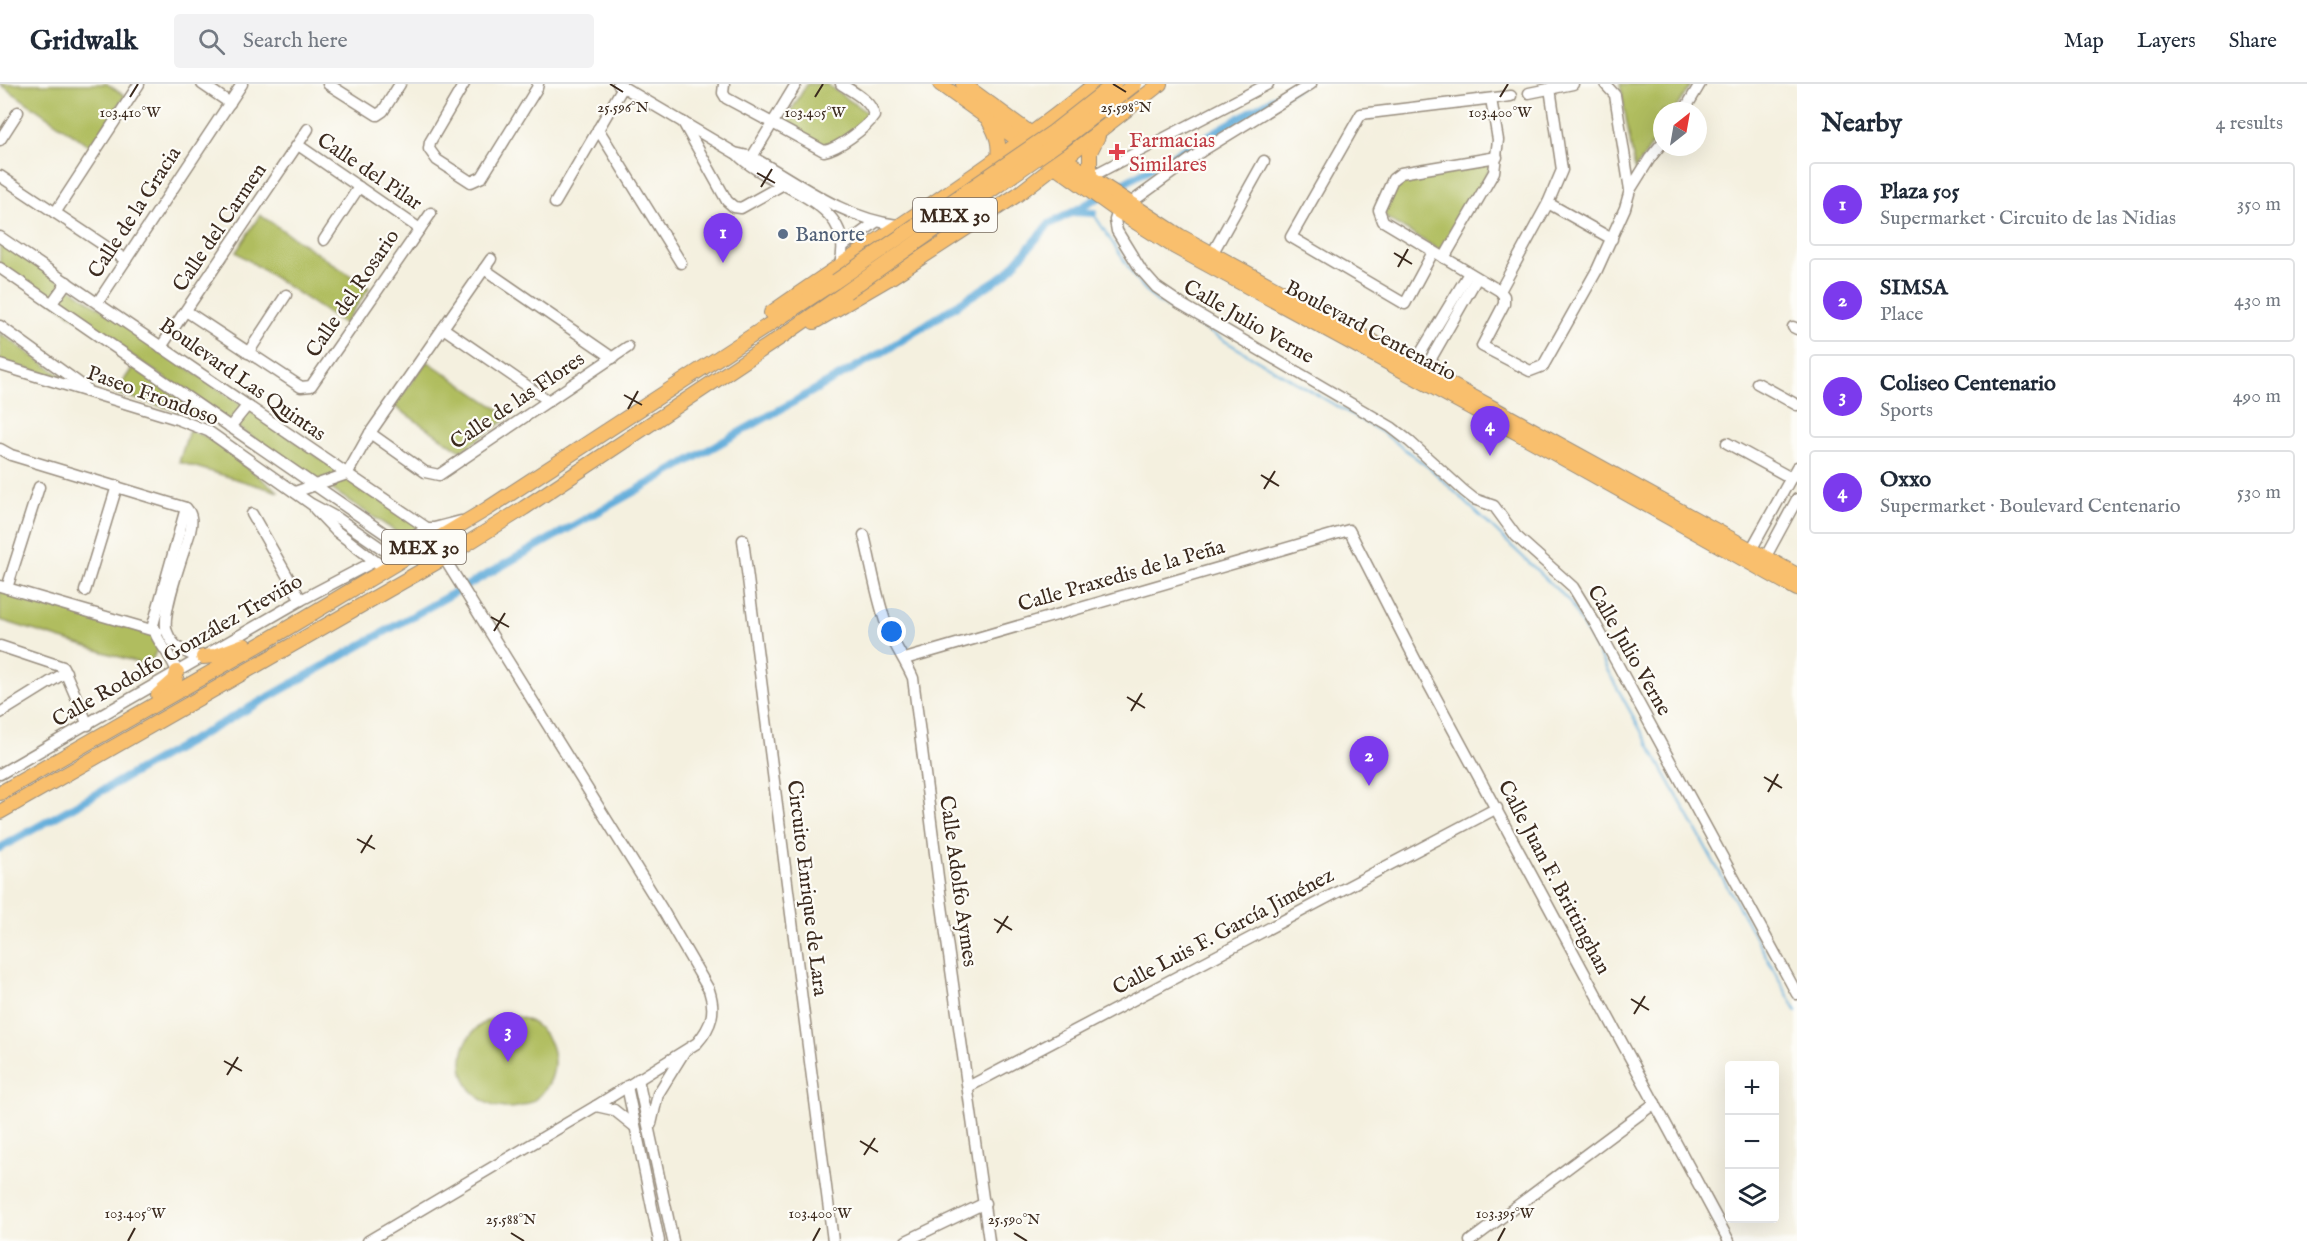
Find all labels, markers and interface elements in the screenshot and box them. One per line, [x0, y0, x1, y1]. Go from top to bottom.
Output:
search box [174, 14, 594, 68]
text: Gridwalk [30, 24, 138, 59]
icon: search [195, 25, 228, 58]
text: Search here [243, 27, 348, 55]
text: Map [2064, 28, 2104, 55]
text: Layers [2137, 28, 2196, 55]
text: Share [2229, 28, 2277, 55]
text: 25.596°N [597, 98, 649, 117]
text: 25.598°N [1100, 98, 1152, 117]
north arrow [1653, 102, 1707, 156]
text: 103.410°W [99, 103, 161, 122]
text: 103.405°W [784, 103, 846, 122]
text: 103.400°W [1469, 103, 1532, 122]
text: Nearby [1821, 107, 1902, 140]
text: 4 results [2216, 111, 2283, 136]
street label: Calle del Pilar [311, 127, 427, 217]
place label: Farmacias Similares [1129, 128, 1215, 179]
street label: Calle de la Gracia [83, 141, 188, 284]
marker: Farmacias Similares [1110, 145, 1124, 159]
street label: Calle del Carmen [167, 158, 273, 297]
text: Plaza 505 [1880, 178, 1959, 206]
text: 1 [1839, 192, 1846, 217]
text: 350 m [2237, 192, 2281, 217]
road number: MEX 30 [913, 198, 997, 232]
text: Supermarket · Circuito de las Nidias [1880, 206, 2176, 231]
pin: 1 [704, 214, 742, 263]
place label: Banorte [795, 222, 865, 249]
street label: Calle del Rosario [300, 224, 406, 363]
marker: Banorte [776, 227, 790, 241]
street label: Calle Julio Verne [1178, 274, 1319, 371]
text: SIMSA [1880, 274, 1948, 302]
street label: Boulevard Centenario [1280, 275, 1461, 388]
text: 2 [1838, 288, 1847, 313]
text: 430 m [2234, 288, 2281, 313]
text: Place [1880, 302, 1923, 327]
street label: Boulevard Las Quintas [153, 312, 331, 448]
street label: Calle de las Flores [445, 346, 590, 456]
street label: Paseo Frondoso [83, 360, 222, 433]
text: Coliseo Centenario [1880, 370, 2056, 398]
text: 3 [1839, 384, 1846, 409]
text: 490 m [2233, 384, 2281, 409]
text: Sports [1880, 398, 1933, 423]
pin: 4 [1470, 406, 1510, 456]
text: Oxxo [1880, 466, 1931, 494]
text: 4 [1838, 480, 1847, 505]
text: 530 m [2237, 480, 2281, 505]
text: Supermarket · Boulevard Centenario [1880, 494, 2181, 519]
road number: MEX 30 [382, 530, 466, 564]
street label: Calle Praxedis de la Peña [1015, 534, 1229, 619]
street label: Calle Rodolfo González Treviño [48, 568, 308, 734]
street label: Calle Julio Verne [1580, 581, 1677, 721]
your location [877, 617, 906, 646]
pin: 2 [1350, 736, 1388, 786]
street label: Calle Juan F. Brittinghan [1491, 776, 1616, 979]
street label: Circuito Enrique de Lara [780, 779, 833, 999]
street label: Calle Adolfo Aymes [932, 794, 983, 969]
street label: Calle Luis F. García Jiménez [1108, 862, 1339, 1002]
pin: 3 [488, 1012, 528, 1062]
map controls [1725, 1061, 1779, 1223]
button: + [1725, 1061, 1779, 1115]
button: − [1725, 1115, 1779, 1169]
button: layers [1725, 1169, 1779, 1223]
text: 103.405°W [104, 1204, 166, 1223]
text: 103.400°W [789, 1204, 852, 1223]
text: 103.395°W [1476, 1204, 1535, 1223]
text: 25.588°N [486, 1210, 536, 1229]
text: 25.590°N [988, 1210, 1040, 1229]

